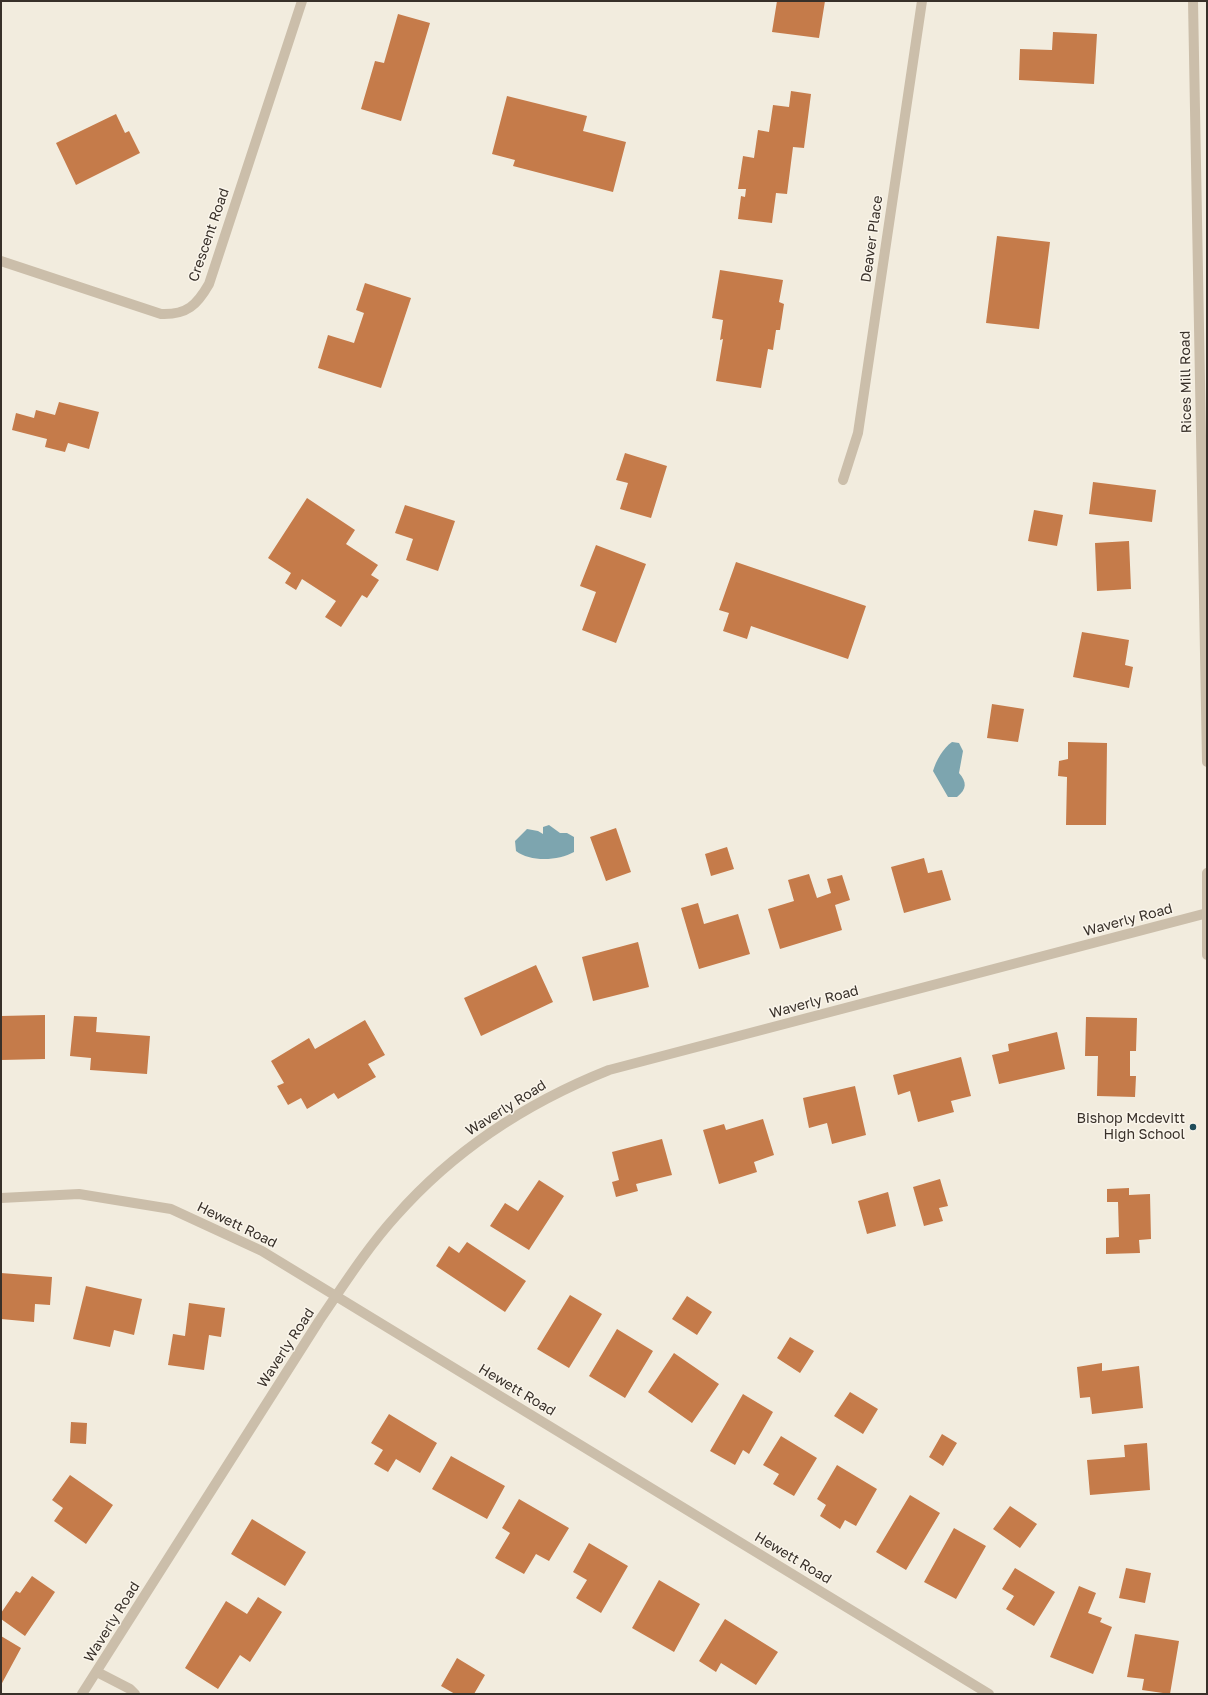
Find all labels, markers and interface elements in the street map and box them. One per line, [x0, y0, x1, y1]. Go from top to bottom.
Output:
street label: Crescent Road [185, 186, 233, 284]
street label: Deaver Place [858, 195, 886, 283]
street label: Rices Mill Road [1177, 331, 1195, 433]
street label: Waverly Road [1082, 900, 1174, 940]
street label: Waverly Road [768, 982, 860, 1022]
street label: Waverly Road [463, 1077, 549, 1139]
place label: Bishop Mcdevitt High School [1077, 1111, 1185, 1144]
marker: Bishop Mcdevitt High School [1188, 1122, 1198, 1132]
street label: Hewett Road [194, 1198, 280, 1252]
street label: Waverly Road [254, 1305, 318, 1391]
street label: Hewett Road [475, 1360, 559, 1420]
street label: Hewett Road [751, 1528, 835, 1588]
street label: Waverly Road [81, 1579, 143, 1665]

